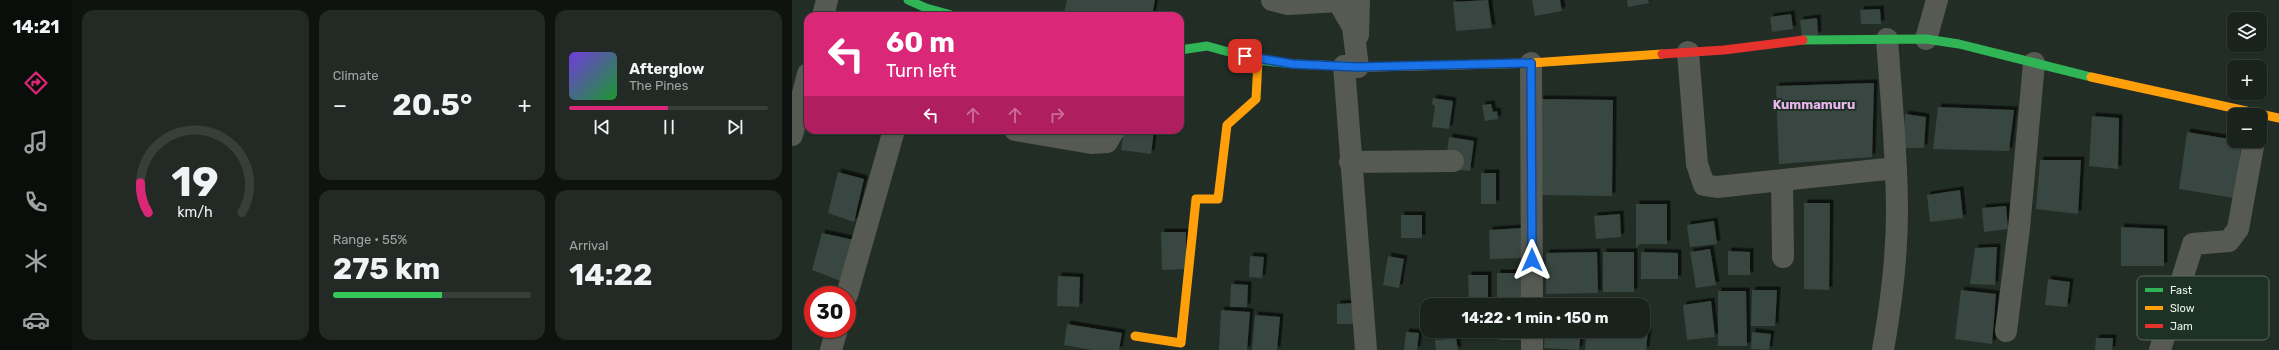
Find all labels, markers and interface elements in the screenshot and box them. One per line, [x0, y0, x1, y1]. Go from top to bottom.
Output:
map controls [2227, 12, 2267, 148]
button: layers [2227, 12, 2267, 52]
text: 14:21 [12, 16, 60, 38]
text: 60 m [886, 26, 955, 59]
icon: left [820, 28, 872, 80]
pin [1228, 39, 1262, 73]
icon: arrive [1234, 45, 1256, 67]
text: Afterglow [629, 60, 704, 78]
text: Turn left [886, 60, 956, 82]
button: + [2227, 60, 2267, 100]
text: Climate [333, 68, 379, 83]
icon: directions [22, 69, 50, 97]
text: The Pines [629, 78, 688, 93]
text: 20.5° [392, 87, 472, 123]
text: − [333, 92, 347, 119]
text: + [518, 92, 531, 119]
district label: Kummamuru [1773, 97, 1855, 112]
icon: left [920, 104, 942, 126]
icon: ahead [962, 104, 984, 126]
icon: ahead [1004, 104, 1026, 126]
icon: right [1046, 104, 1068, 126]
button: − [2227, 108, 2267, 148]
icon: previous [591, 116, 613, 138]
icon: pause [658, 116, 680, 138]
icon: next [724, 116, 746, 138]
icon: music [22, 128, 50, 156]
text: 19 [172, 157, 219, 206]
icon: phone [22, 188, 50, 216]
text: km/h [177, 204, 213, 221]
text: Range · 55% [333, 232, 407, 247]
text: Arrival [569, 238, 608, 253]
position arrow [1511, 239, 1553, 281]
icon: climate [22, 247, 50, 275]
text: 275 km [333, 251, 440, 287]
text: 14:22 [569, 257, 653, 293]
legend [2137, 276, 2269, 340]
text: Fast [2170, 284, 2193, 297]
speed limit sign: 30 [804, 286, 856, 338]
text: Slow [2170, 302, 2195, 315]
icon: car [22, 306, 50, 334]
text: 14:22 · 1 min · 150 m [1462, 309, 1608, 327]
text: Jam [2170, 320, 2193, 333]

